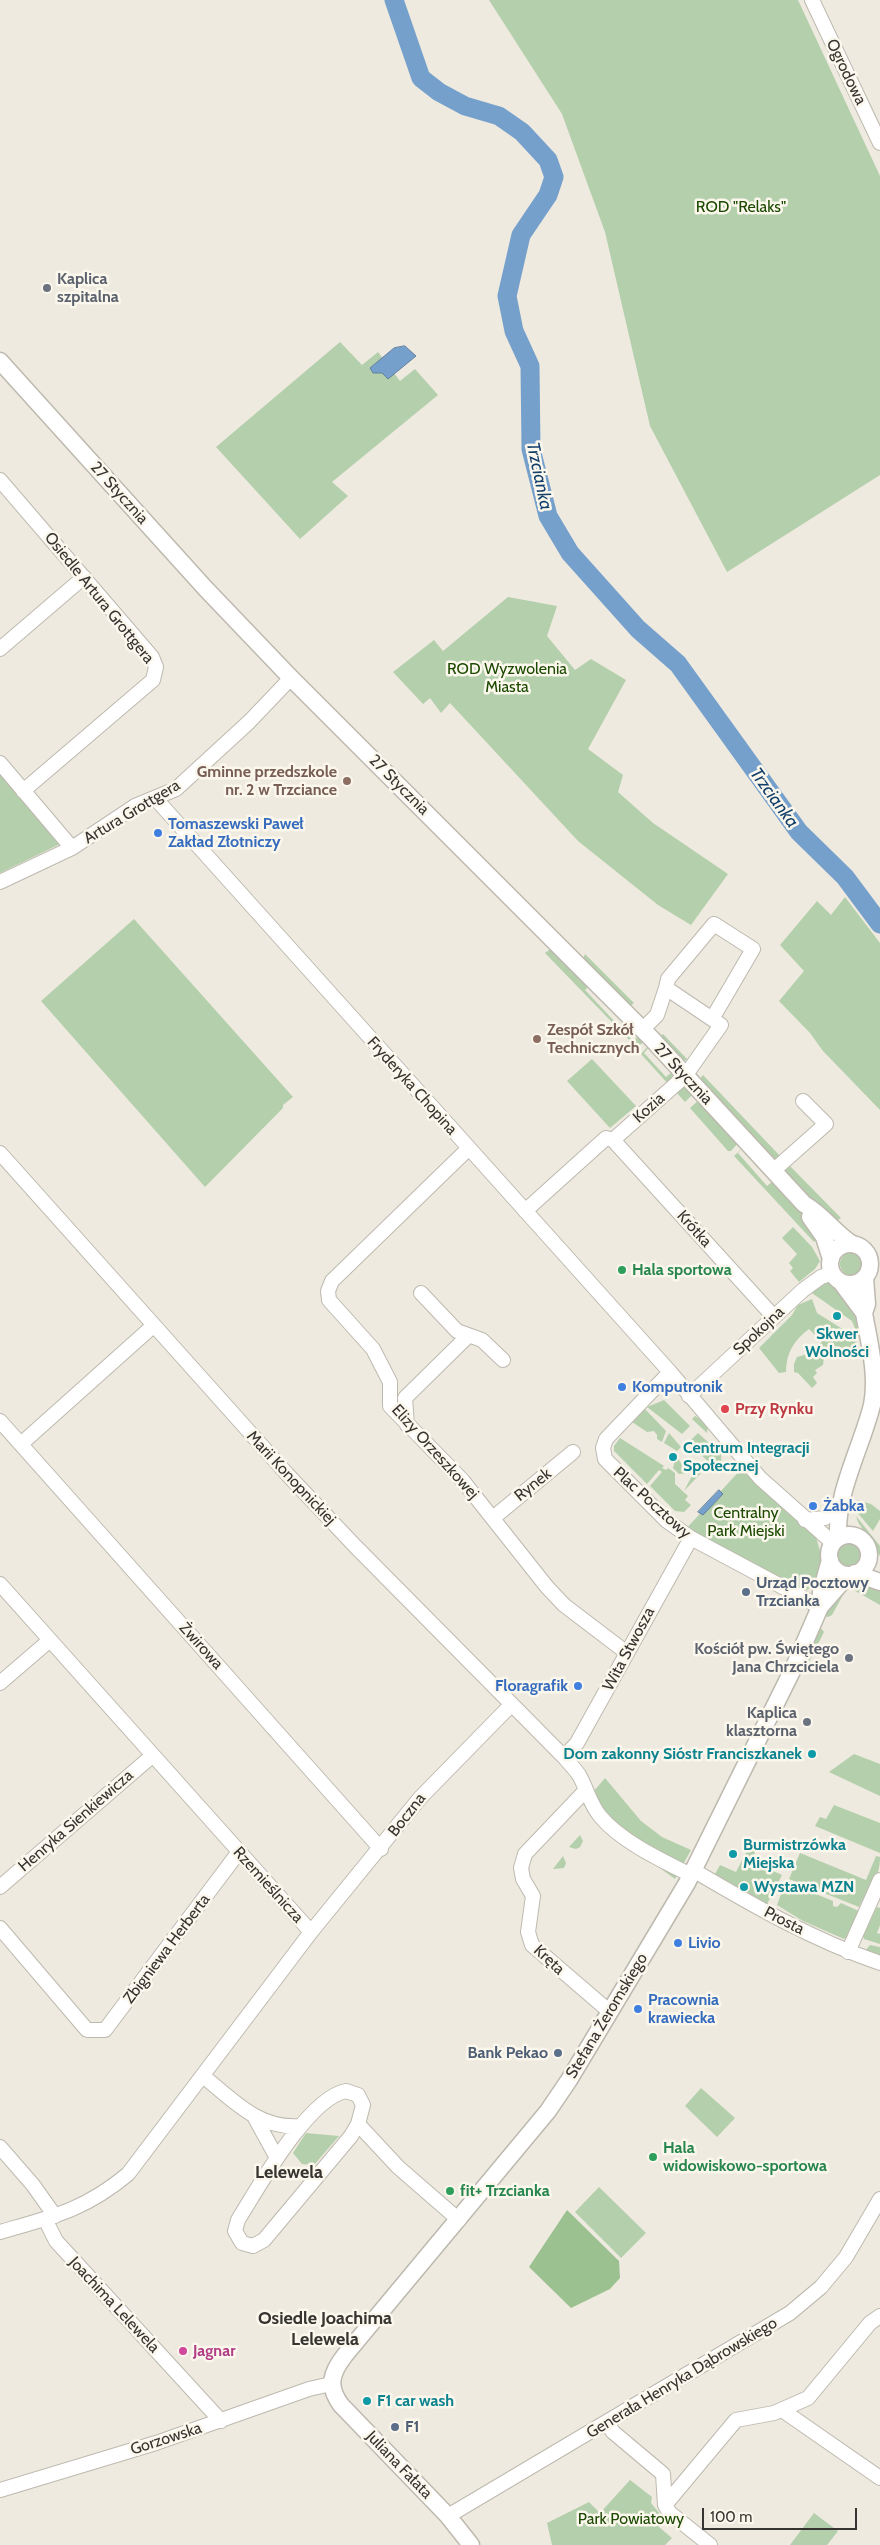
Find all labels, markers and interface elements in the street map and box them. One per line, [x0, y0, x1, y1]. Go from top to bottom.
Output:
street label: Ogrodowa [822, 36, 870, 108]
park label: ROD "Relaks" [696, 197, 786, 217]
place label: Kaplica szpitalna [57, 269, 119, 307]
marker: Kaplica szpitalna [41, 282, 53, 294]
water label: Trzcianka [521, 440, 557, 512]
street label: 27 Stycznia [86, 458, 152, 528]
street label: Osiedle Artura Grottgera [40, 528, 158, 668]
park label: ROD Wyzwolenia Miasta [447, 659, 567, 697]
street label: 27 Stycznia [365, 751, 433, 819]
place label: Gminne przedszkole nr. 2 w Trzciance [197, 762, 337, 800]
water label: Trzcianka [745, 764, 803, 832]
marker: Gminne przedszkole nr. 2 w Trzciance [341, 775, 353, 787]
street label: Artura Grottgera [80, 776, 184, 848]
place label: Tomaszewski Paweł Zakład Złotniczy [168, 814, 304, 852]
marker: Tomaszewski Paweł Zakład Złotniczy [152, 827, 164, 839]
place label: Zespół Szkół Technicznych [547, 1020, 640, 1058]
street label: Fryderyka Chopina [363, 1033, 461, 1139]
marker: Zespół Szkół Technicznych [531, 1033, 543, 1045]
street label: 27 Stycznia [650, 1039, 716, 1109]
street label: Kozia [629, 1089, 669, 1127]
street label: Krótka [673, 1207, 715, 1251]
place label: Hala sportowa [632, 1260, 732, 1280]
marker: Hala sportowa [616, 1264, 628, 1276]
street label: Spokojna [730, 1303, 788, 1359]
marker: Skwer Wolności [831, 1310, 843, 1322]
place label: Skwer Wolności [805, 1324, 869, 1362]
place label: Komputronik [632, 1377, 723, 1397]
marker: Komputronik [616, 1381, 628, 1393]
place label: Przy Rynku [735, 1399, 813, 1419]
street label: Elizy Orzeszkowej [387, 1401, 483, 1503]
marker: Przy Rynku [719, 1403, 731, 1415]
street label: Marii Konopnickiej [242, 1427, 340, 1529]
place label: Centrum Integracji Społecznej [683, 1438, 810, 1476]
marker: Centrum Integracji Społecznej [667, 1451, 679, 1463]
street label: Plac Pocztowy [609, 1463, 695, 1543]
street label: Rynek [511, 1464, 555, 1506]
place label: Żabka [823, 1496, 865, 1516]
marker: Żabka [807, 1500, 819, 1512]
park label: Centralny Park Miejski [707, 1503, 785, 1541]
place label: Urząd Pocztowy Trzcianka [756, 1573, 869, 1611]
marker: Urząd Pocztowy Trzcianka [740, 1586, 752, 1598]
street label: Wita Stwosza [599, 1604, 659, 1694]
street label: Żwirowa [175, 1619, 227, 1673]
place label: Kościół pw. Świętego Jana Chrzciciela [694, 1639, 839, 1677]
marker: Kościół pw. Świętego Jana Chrzciciela [843, 1652, 855, 1664]
place label: Floragrafik [495, 1676, 568, 1696]
marker: Floragrafik [572, 1680, 584, 1692]
place label: Kaplica klasztorna [726, 1703, 797, 1741]
marker: Kaplica klasztorna [801, 1716, 813, 1728]
place label: Dom zakonny Sióstr Franciszkanek [563, 1744, 802, 1764]
marker: Dom zakonny Sióstr Franciszkanek [806, 1748, 818, 1760]
street label: Henryka Sienkiewicza [15, 1766, 137, 1876]
street label: Boczna [384, 1789, 430, 1841]
place label: Burmistrzówka Miejska [743, 1835, 846, 1873]
street label: Rzemieślnicza [229, 1843, 307, 1927]
marker: Burmistrzówka Miejska [727, 1848, 739, 1860]
place label: Wystawa MZN [754, 1877, 854, 1897]
marker: Wystawa MZN [738, 1881, 750, 1893]
street label: Zbigniewa Herberta [120, 1891, 214, 2007]
street label: Prosta [761, 1903, 807, 1939]
place label: Livio [688, 1933, 721, 1953]
marker: Livio [672, 1937, 684, 1949]
street label: Kręta [530, 1941, 568, 1979]
street label: Stefana Żeromskiego [562, 1950, 652, 2082]
place label: Pracownia krawiecka [648, 1990, 719, 2028]
marker: Pracownia krawiecka [632, 2003, 644, 2015]
place label: Bank Pekao [467, 2043, 548, 2063]
marker: Bank Pekao [552, 2047, 564, 2059]
place label: Hala widowiskowo-sportowa [663, 2138, 827, 2176]
marker: Hala widowiskowo-sportowa [647, 2151, 659, 2163]
district label: Lelewela [255, 2162, 323, 2184]
place label: fit+ Trzcianka [460, 2181, 550, 2201]
marker: fit+ Trzcianka [444, 2185, 456, 2197]
street label: Joachima Lelewela [65, 2253, 163, 2357]
district label: Osiedle Joachima Lelewela [258, 2308, 392, 2350]
street label: Generała Henryka Dąbrowskiego [583, 2313, 781, 2443]
place label: Jagnar [193, 2341, 235, 2361]
marker: Jagnar [177, 2345, 189, 2357]
place label: F1 car wash [377, 2391, 454, 2411]
marker: F1 car wash [361, 2395, 373, 2407]
place label: F1 [405, 2417, 419, 2437]
street label: Gorzowska [128, 2418, 204, 2460]
marker: F1 [389, 2421, 401, 2433]
street label: Juliana Fałata [362, 2427, 436, 2503]
scale bar [705, 2498, 860, 2530]
text: 100 m [710, 2508, 752, 2526]
park label: Park Powiatowy [578, 2509, 684, 2529]

